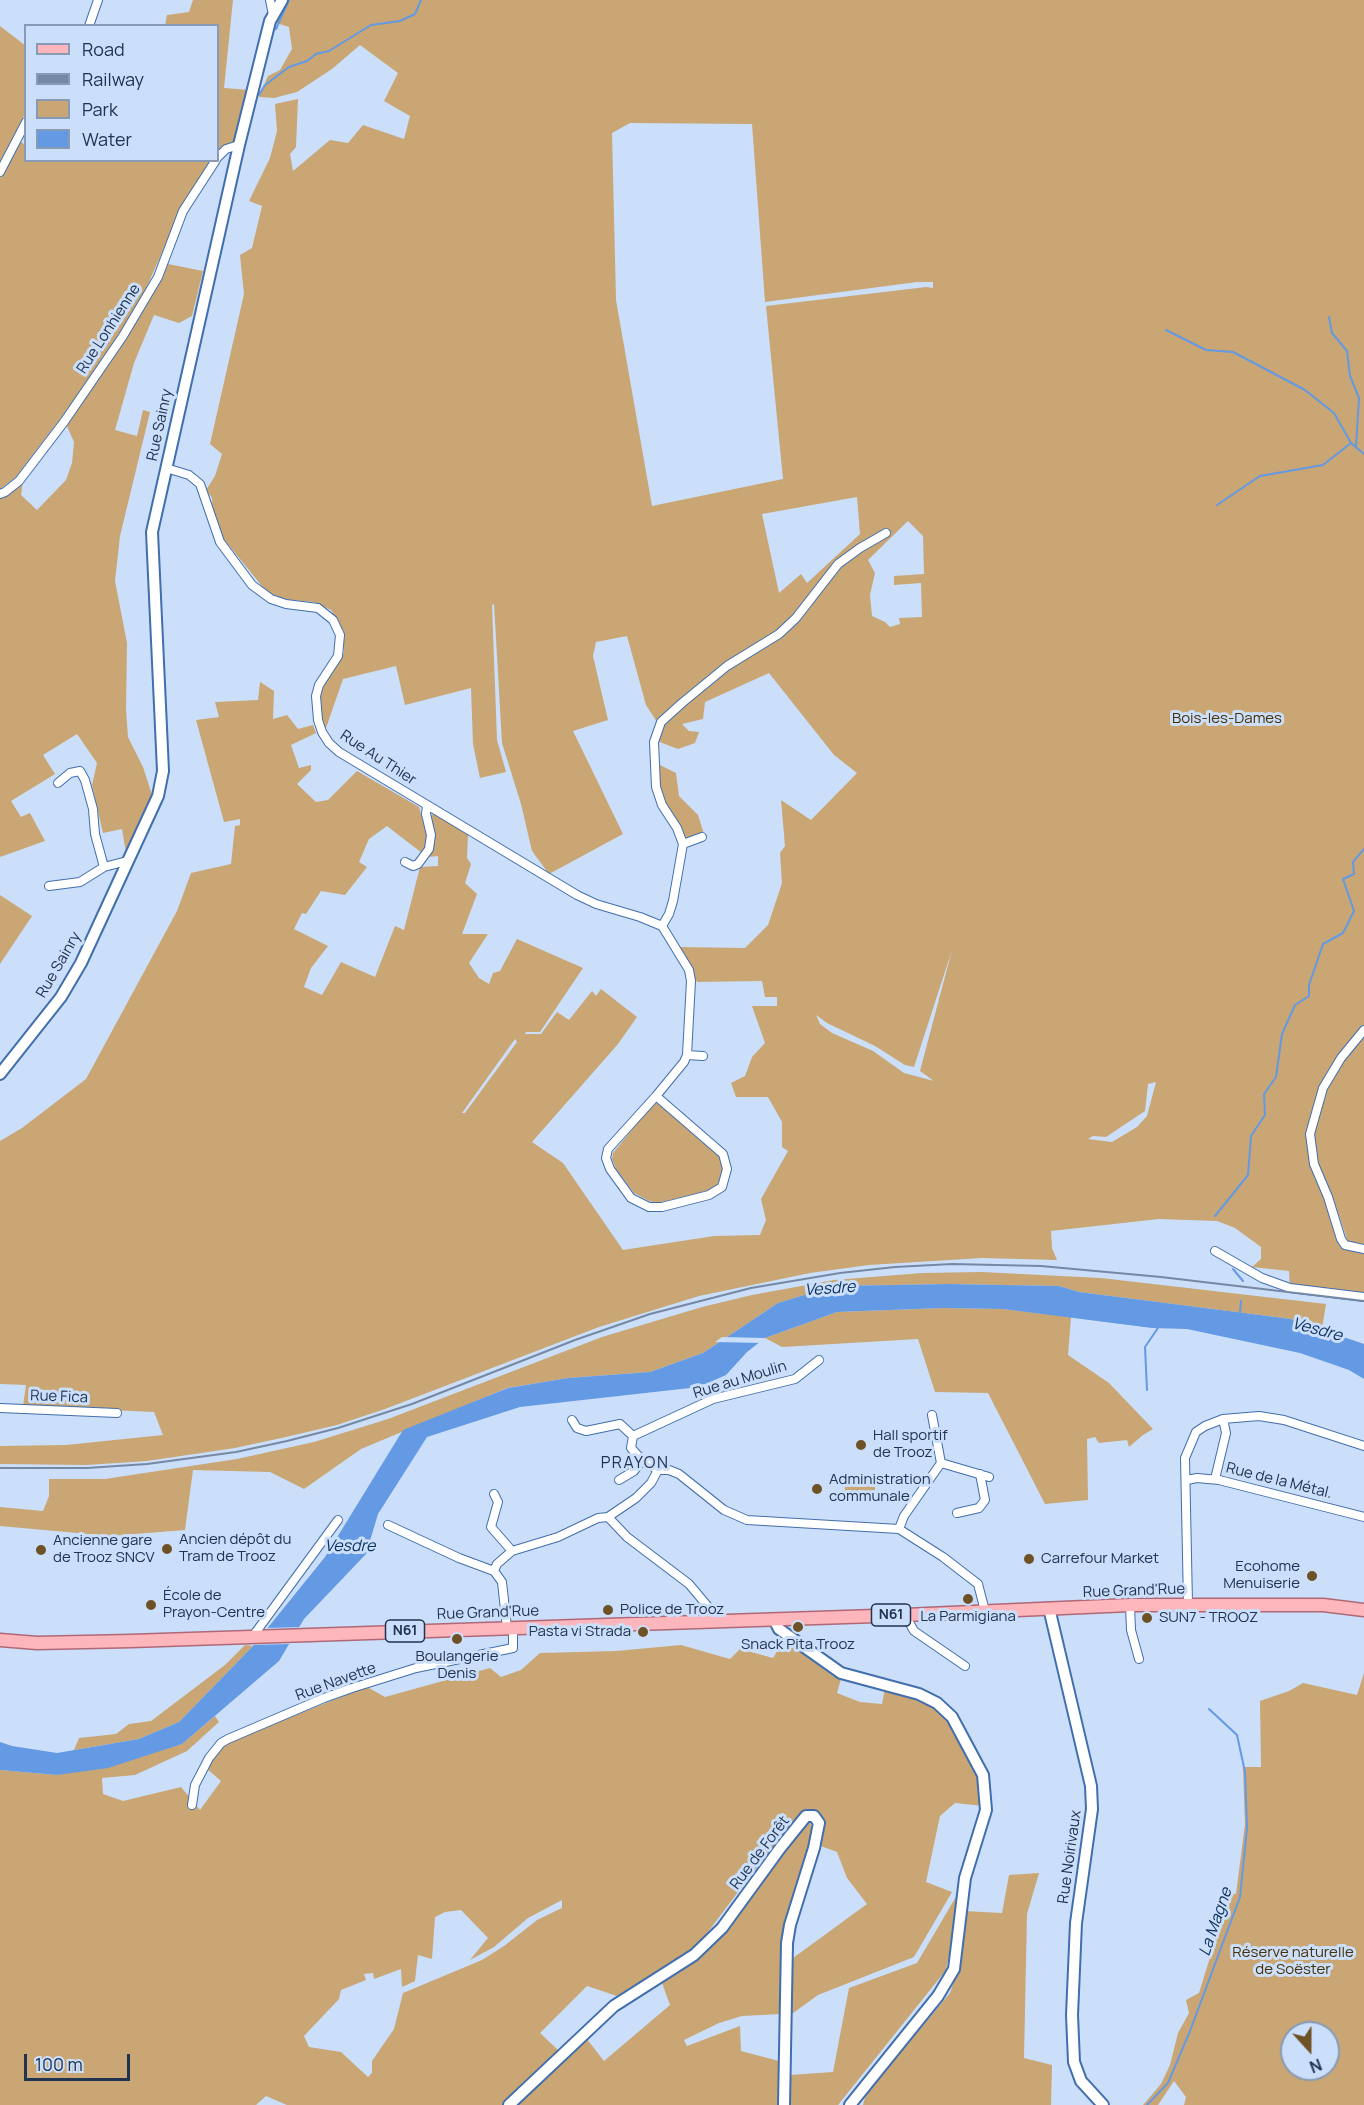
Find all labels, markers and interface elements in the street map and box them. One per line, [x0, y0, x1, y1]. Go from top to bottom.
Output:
legend [24, 24, 219, 162]
text: Road [82, 37, 125, 61]
text: Railway [82, 67, 144, 91]
text: Park [82, 97, 118, 121]
text: Water [82, 127, 132, 151]
street label: Rue Lonhienne [73, 281, 145, 377]
street label: Rue Sainry [144, 387, 176, 463]
park label: Bois-les-Dames [1172, 710, 1282, 728]
street label: Rue Au Thier [337, 727, 419, 789]
street label: Rue Sainry [33, 929, 85, 1001]
water label: Vesdre [804, 1278, 856, 1300]
water label: Vesdre [1290, 1314, 1344, 1346]
street label: Rue au Moulin [691, 1357, 789, 1403]
street label: Rue Fica [30, 1387, 88, 1407]
place label: Hall sportif de Trooz [873, 1427, 947, 1462]
marker: Hall sportif de Trooz [854, 1438, 868, 1452]
district label: PRAYON [601, 1454, 669, 1474]
street label: Rue de la Métal. [1224, 1459, 1334, 1503]
place label: Administration communale [829, 1471, 931, 1506]
marker: Administration communale [810, 1482, 824, 1496]
place label: Ancien dépôt du Tram de Trooz [179, 1531, 291, 1566]
place label: Ancienne gare de Trooz SNCV [53, 1532, 154, 1567]
water label: Vesdre [325, 1537, 375, 1557]
marker: Ancien dépôt du Tram de Trooz [160, 1542, 174, 1556]
marker: Ancienne gare de Trooz SNCV [34, 1543, 48, 1557]
place label: Carrefour Market [1041, 1550, 1159, 1568]
marker: Carrefour Market [1022, 1552, 1036, 1566]
place label: Ecohome Menuiserie [1223, 1558, 1300, 1593]
marker: Ecohome Menuiserie [1305, 1569, 1319, 1583]
street label: Rue Grand'Rue [1083, 1580, 1185, 1602]
place label: École de Prayon-Centre [163, 1587, 265, 1622]
marker: La Parmigiana [961, 1592, 975, 1606]
marker: École de Prayon-Centre [144, 1598, 158, 1612]
place label: Police de Trooz [620, 1601, 724, 1619]
street label: Rue Grand'Rue [437, 1602, 539, 1624]
marker: Police de Trooz [601, 1603, 615, 1617]
road number: N61 [872, 1604, 910, 1626]
place label: La Parmigiana [920, 1608, 1016, 1626]
place label: SUN7 - TROOZ [1159, 1609, 1258, 1627]
marker: SUN7 - TROOZ [1140, 1611, 1154, 1625]
road number: N61 [386, 1620, 424, 1642]
marker: Snack Pita Trooz [791, 1620, 805, 1634]
place label: Pasta vi Strada [529, 1623, 631, 1641]
marker: Pasta vi Strada [636, 1625, 650, 1639]
marker: Boulangerie Denis [450, 1632, 464, 1646]
place label: Snack Pita Trooz [741, 1636, 855, 1654]
place label: Boulangerie Denis [415, 1648, 499, 1683]
street label: Rue Navette [293, 1659, 379, 1705]
street label: Rue Noirivaux [1055, 1809, 1085, 1905]
street label: Rue de Forêt [727, 1813, 793, 1893]
water label: La Magne [1195, 1885, 1237, 1959]
park label: Réserve naturelle de Soëster [1232, 1944, 1354, 1979]
north arrow [1280, 2021, 1340, 2081]
scale bar [27, 2042, 134, 2080]
text: 100 m [35, 2052, 83, 2076]
text: N [1306, 2054, 1325, 2078]

